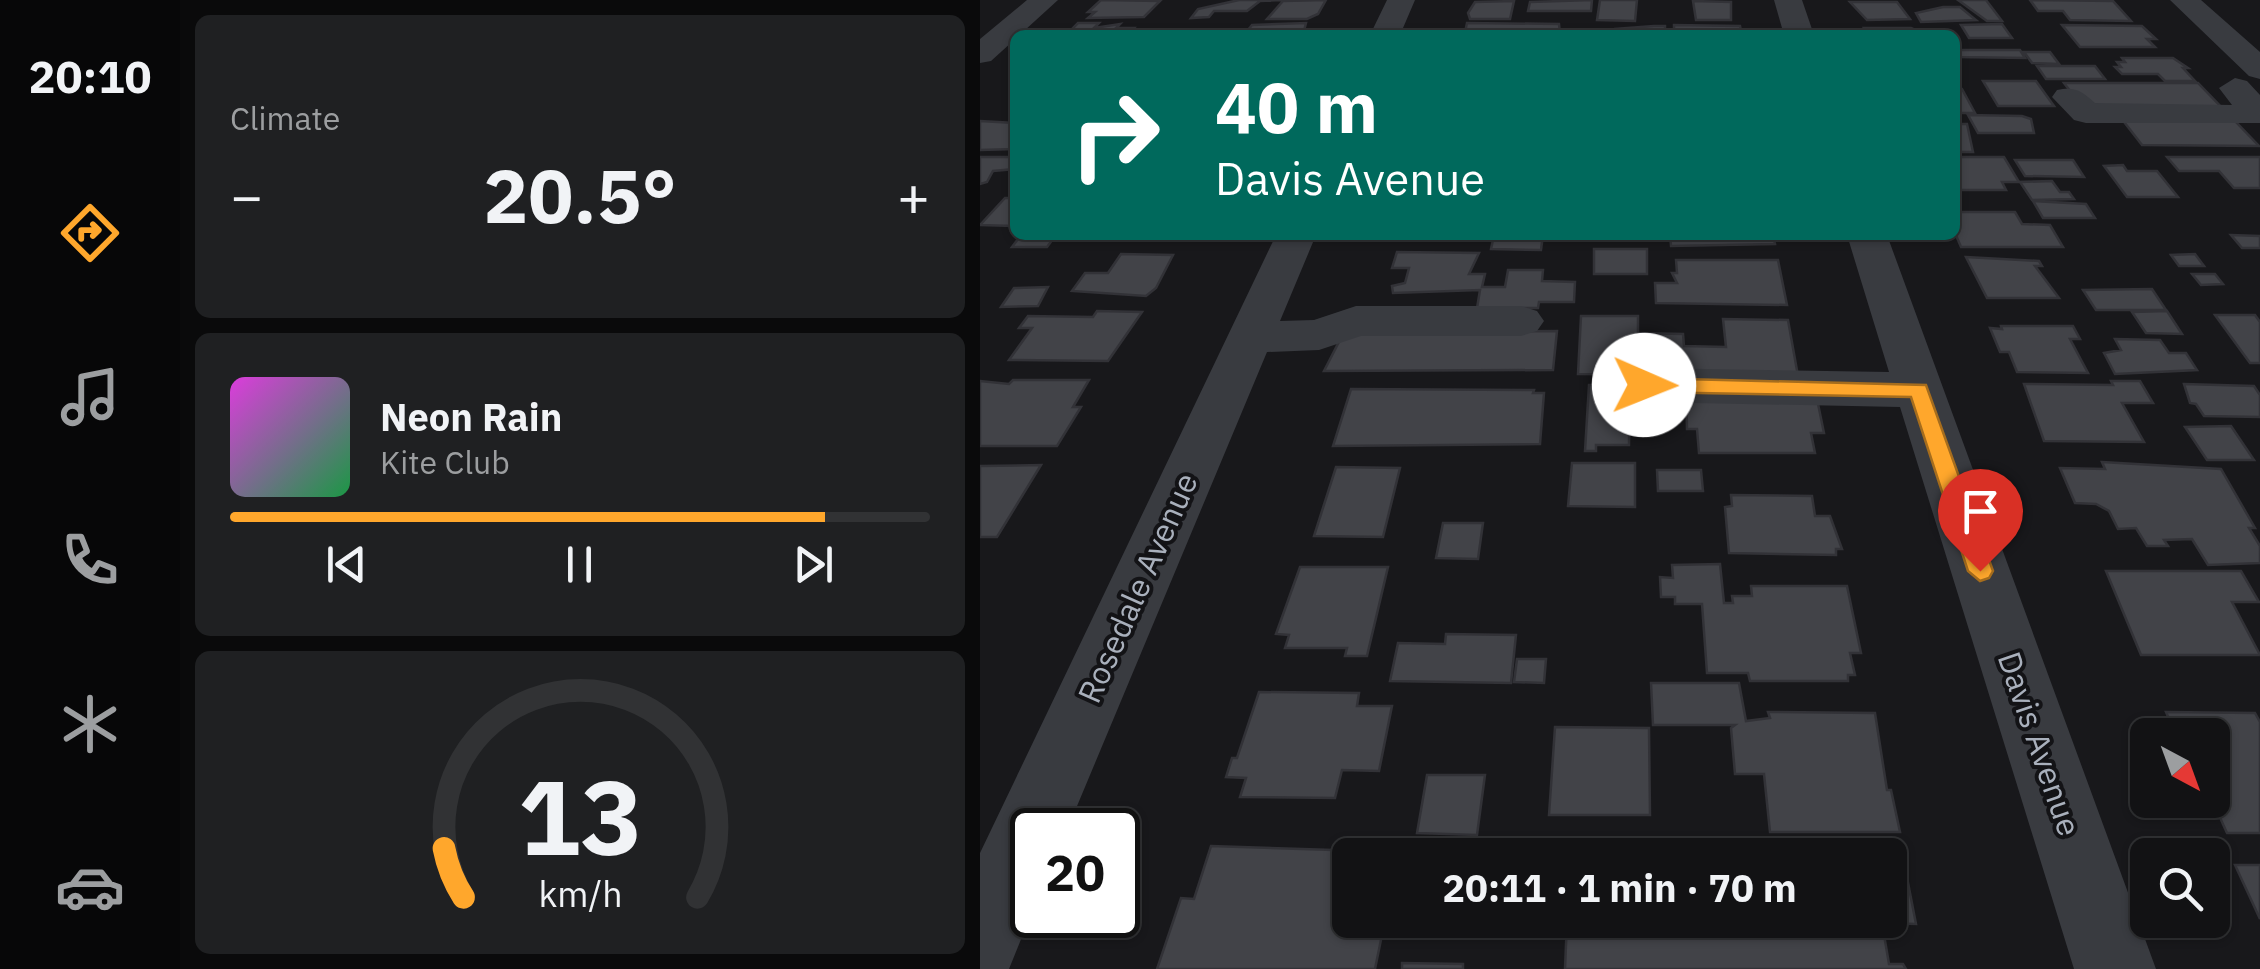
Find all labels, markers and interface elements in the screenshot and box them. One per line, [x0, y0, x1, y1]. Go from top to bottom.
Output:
text: 20:10 [29, 47, 151, 105]
text: 40 m [1215, 61, 1378, 152]
icon: right [1050, 70, 1180, 200]
text: Climate [230, 97, 340, 139]
text: 20.5° [483, 146, 677, 244]
text: Davis Avenue [1215, 149, 1485, 207]
text: − [230, 160, 263, 231]
text: + [897, 160, 930, 231]
icon: directions [55, 198, 125, 268]
position arrow [1592, 333, 1696, 437]
icon: music [55, 362, 125, 432]
text: Neon Rain [380, 392, 562, 441]
text: Kite Club [380, 441, 510, 483]
street label: Rosedale Avenue [1068, 466, 1207, 709]
pin [1938, 469, 2023, 572]
icon: arrive [1953, 484, 2008, 539]
icon: phone [55, 525, 125, 595]
icon: previous [319, 537, 374, 592]
icon: pause [552, 537, 607, 592]
icon: next [786, 537, 841, 592]
street label: Davis Avenue [1989, 646, 2091, 841]
icon: climate [55, 689, 125, 759]
north arrow [2130, 718, 2230, 818]
map controls [2130, 718, 2230, 938]
text: 13 [518, 748, 642, 884]
speed limit sign: 20 [1010, 808, 1140, 938]
button: search [2130, 838, 2230, 938]
icon: car [55, 852, 125, 922]
text: 20:11 · 1 min · 70 m [1442, 863, 1797, 912]
text: km/h [538, 870, 622, 917]

